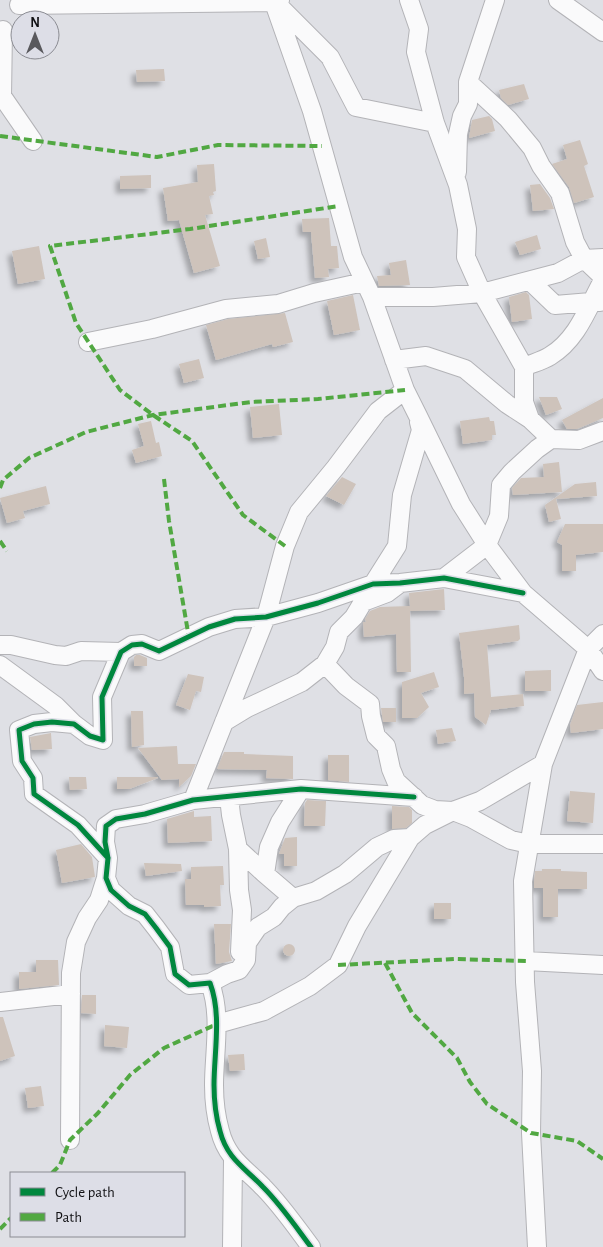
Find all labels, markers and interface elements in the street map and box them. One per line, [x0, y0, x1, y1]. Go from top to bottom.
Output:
north arrow [10, 10, 60, 60]
text: N [30, 16, 40, 30]
legend [10, 1172, 185, 1237]
text: Cycle path [55, 1185, 115, 1200]
text: Path [55, 1210, 82, 1225]

